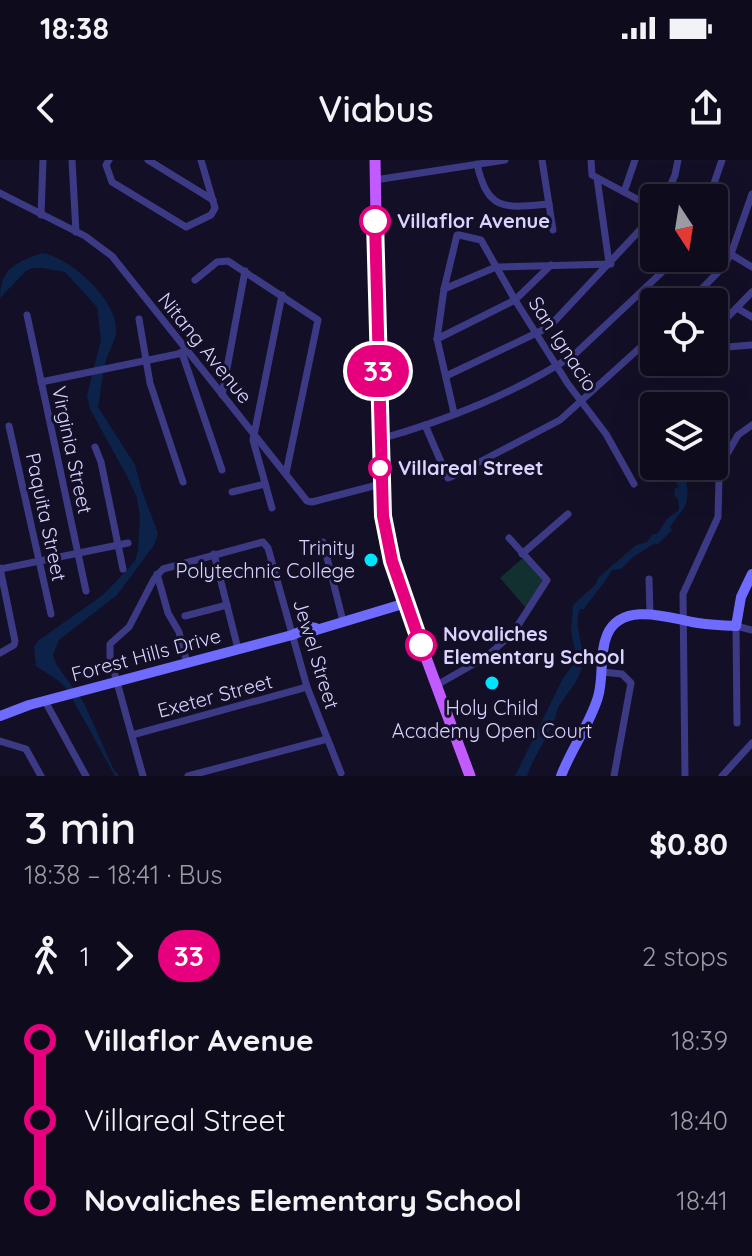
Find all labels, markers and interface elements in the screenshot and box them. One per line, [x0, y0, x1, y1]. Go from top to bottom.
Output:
text: 18:38 [40, 9, 109, 47]
icon: back [24, 86, 68, 130]
text: Viabus [318, 86, 434, 131]
icon: share [684, 86, 728, 130]
north arrow [640, 184, 728, 272]
map controls [640, 184, 728, 480]
marker: Villaflor Avenue [360, 206, 390, 236]
place label: Villaflor Avenue [397, 208, 550, 233]
street label: Nitang Avenue [153, 287, 258, 408]
button: locate [640, 288, 728, 376]
street label: San Ignacio [523, 292, 603, 396]
line badge: 33 [342, 345, 414, 397]
text: 33 [363, 353, 393, 388]
street label: Virginia Street [47, 384, 98, 516]
button: layers [640, 392, 728, 480]
street label: Paquita Street [21, 450, 72, 584]
place label: Villareal Street [398, 455, 543, 480]
marker: Villareal Street [369, 457, 391, 479]
place label: Trinity Polytechnic College [175, 535, 355, 583]
marker: Trinity Polytechnic College [362, 551, 380, 569]
street label: Jewel Street [288, 596, 345, 712]
place label: Novaliches Elementary School [443, 621, 625, 669]
street label: Forest Hills Drive [68, 622, 224, 687]
marker: Novaliches Elementary School [406, 630, 436, 660]
street label: Exeter Street [155, 668, 275, 723]
marker: Holy Child Academy Open Court [483, 674, 501, 692]
place label: Holy Child Academy Open Court [392, 695, 592, 743]
text: 3 min [24, 800, 136, 855]
text: $0.80 [649, 825, 728, 863]
text: 18:38 – 18:41 · Bus [24, 858, 222, 891]
icon: walk [24, 934, 68, 978]
icon: forward [102, 934, 146, 978]
text: 33 [174, 938, 204, 973]
text: 1 [80, 940, 90, 973]
text: 2 stops [642, 940, 728, 973]
text: Villaflor Avenue [84, 1021, 314, 1059]
text: 18:39 [671, 1024, 728, 1057]
text: Villareal Street [84, 1101, 286, 1139]
text: 18:40 [670, 1104, 728, 1137]
text: Novaliches Elementary School [84, 1181, 522, 1219]
text: 18:41 [676, 1184, 728, 1217]

